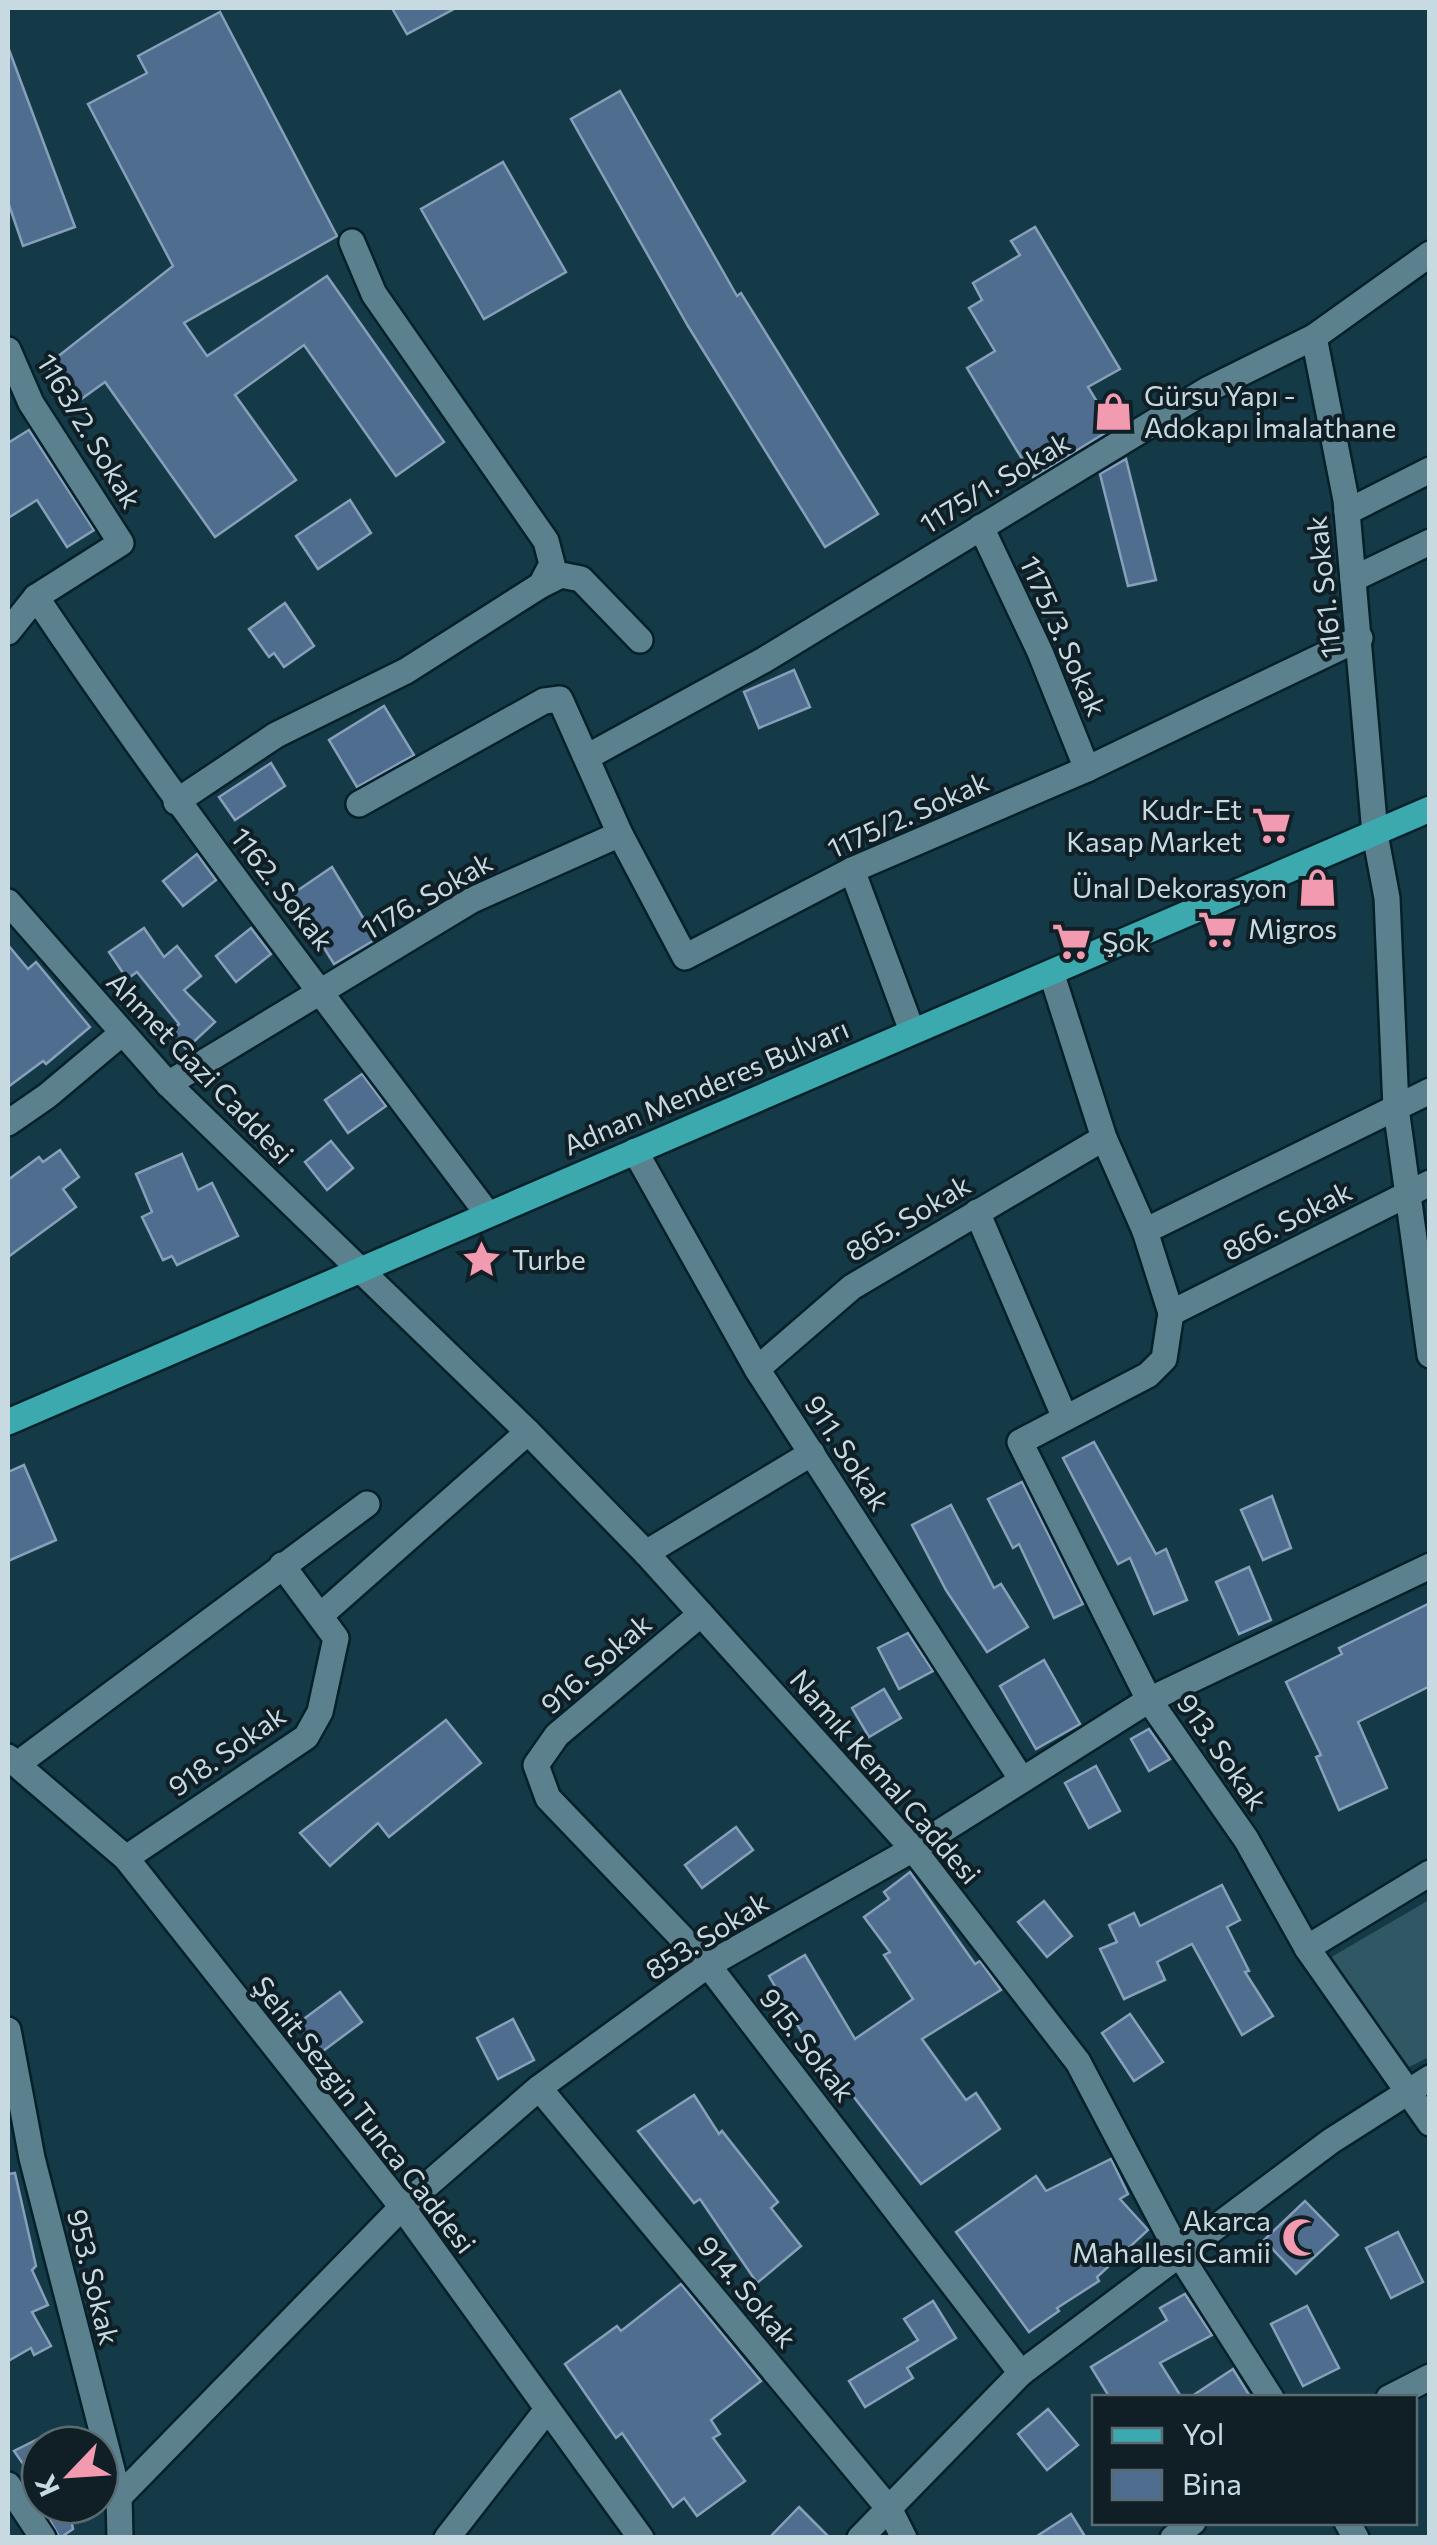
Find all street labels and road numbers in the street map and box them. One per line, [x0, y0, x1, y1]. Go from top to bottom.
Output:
street label: 1163/2. Sokak [30, 347, 149, 514]
street label: 1175/1. Sokak [913, 424, 1076, 540]
street label: 1161. Sokak [1299, 514, 1347, 660]
street label: 1175/3. Sokak [1013, 550, 1114, 721]
street label: 1175/2. Sokak [822, 764, 993, 865]
street label: 1162. Sokak [224, 820, 341, 957]
street label: 1176. Sokak [355, 844, 498, 946]
street label: Ahmet Gazi Caddesi [100, 964, 301, 1170]
street label: Adnan Menderes Bulvarı [558, 1010, 854, 1162]
street label: 865. Sokak [839, 1167, 976, 1268]
street label: 866. Sokak [1216, 1173, 1357, 1267]
street label: 911. Sokak [798, 1388, 898, 1517]
street label: 916. Sokak [533, 1606, 658, 1721]
street label: Namık Kemal Caddesi [783, 1662, 988, 1890]
street label: 913. Sokak [1170, 1687, 1275, 1816]
street label: 918. Sokak [161, 1697, 292, 1803]
street label: 853. Sokak [639, 1884, 774, 1986]
street label: Şehit Sezgin Tunca Caddesi [246, 1969, 484, 2260]
street label: 915. Sokak [753, 1981, 863, 2108]
street label: 953. Sokak [61, 2205, 127, 2348]
street label: 914. Sokak [691, 2228, 804, 2354]

